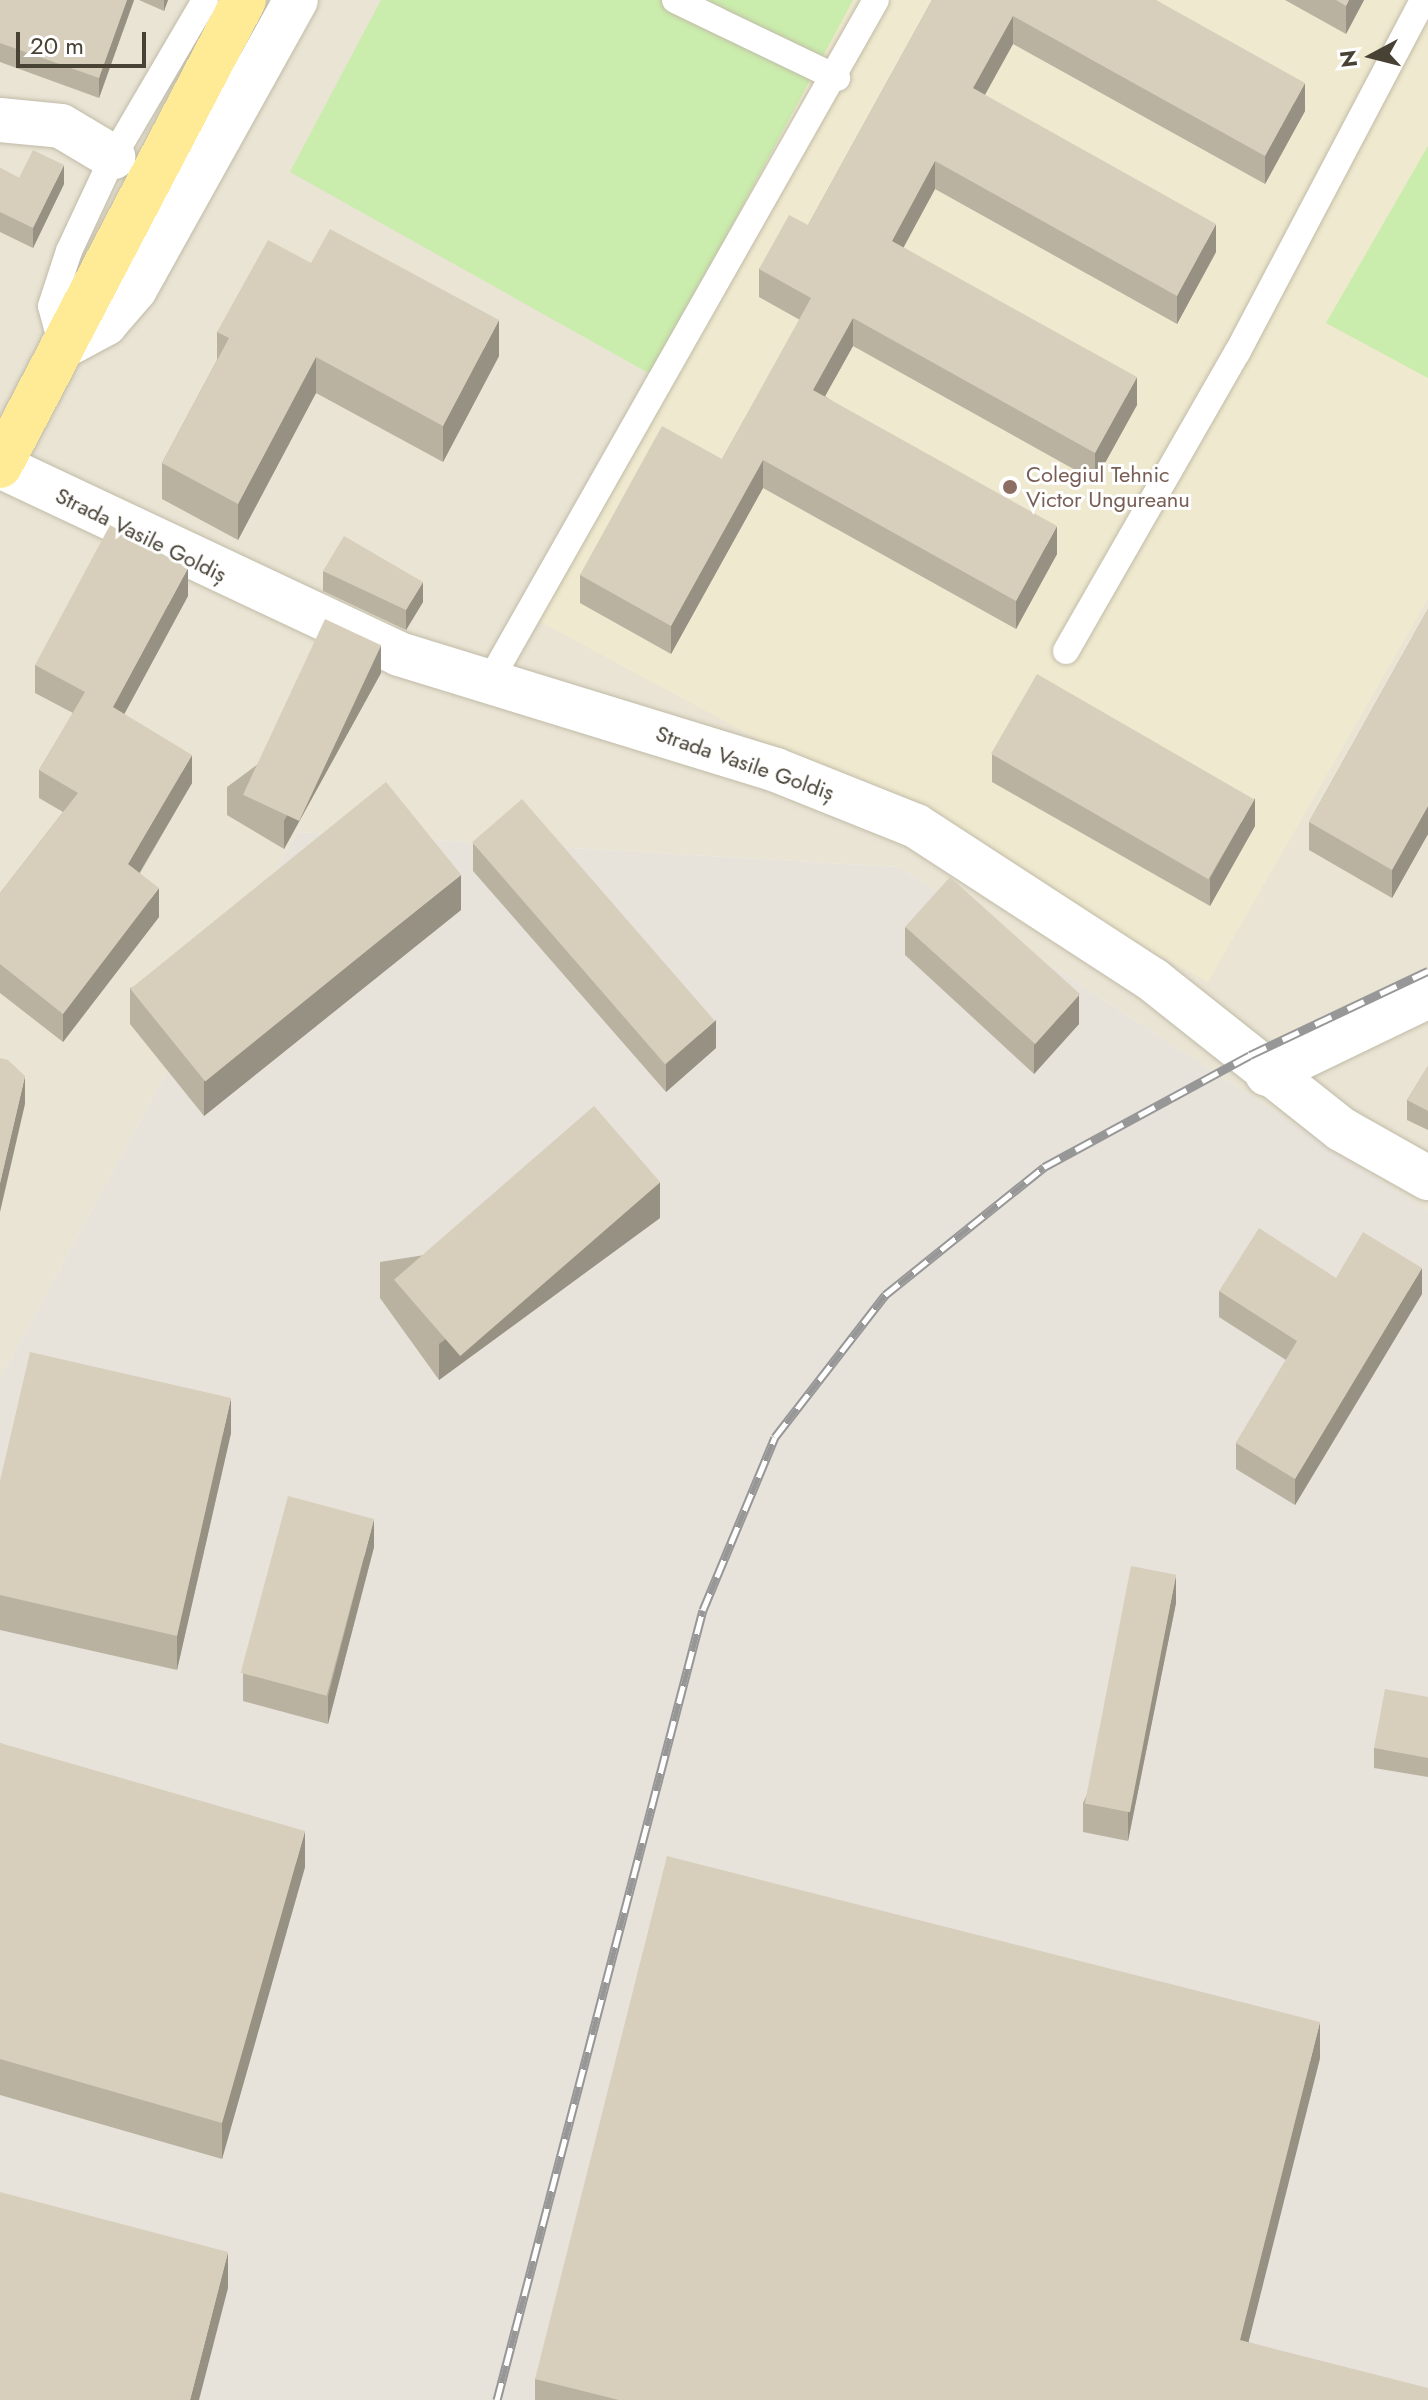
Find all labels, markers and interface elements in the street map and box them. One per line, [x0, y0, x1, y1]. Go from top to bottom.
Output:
scale bar [20, 16, 150, 66]
north arrow [1332, 16, 1412, 96]
text: 20 m [30, 28, 84, 63]
text: N [1331, 48, 1365, 70]
place label: Colegiul Tehnic Victor Ungureanu [1026, 461, 1190, 512]
marker: Colegiul Tehnic Victor Ungureanu [1001, 478, 1019, 496]
street label: Strada Vasile Goldiș [51, 482, 231, 588]
street label: Strada Vasile Goldiș [652, 720, 838, 806]

